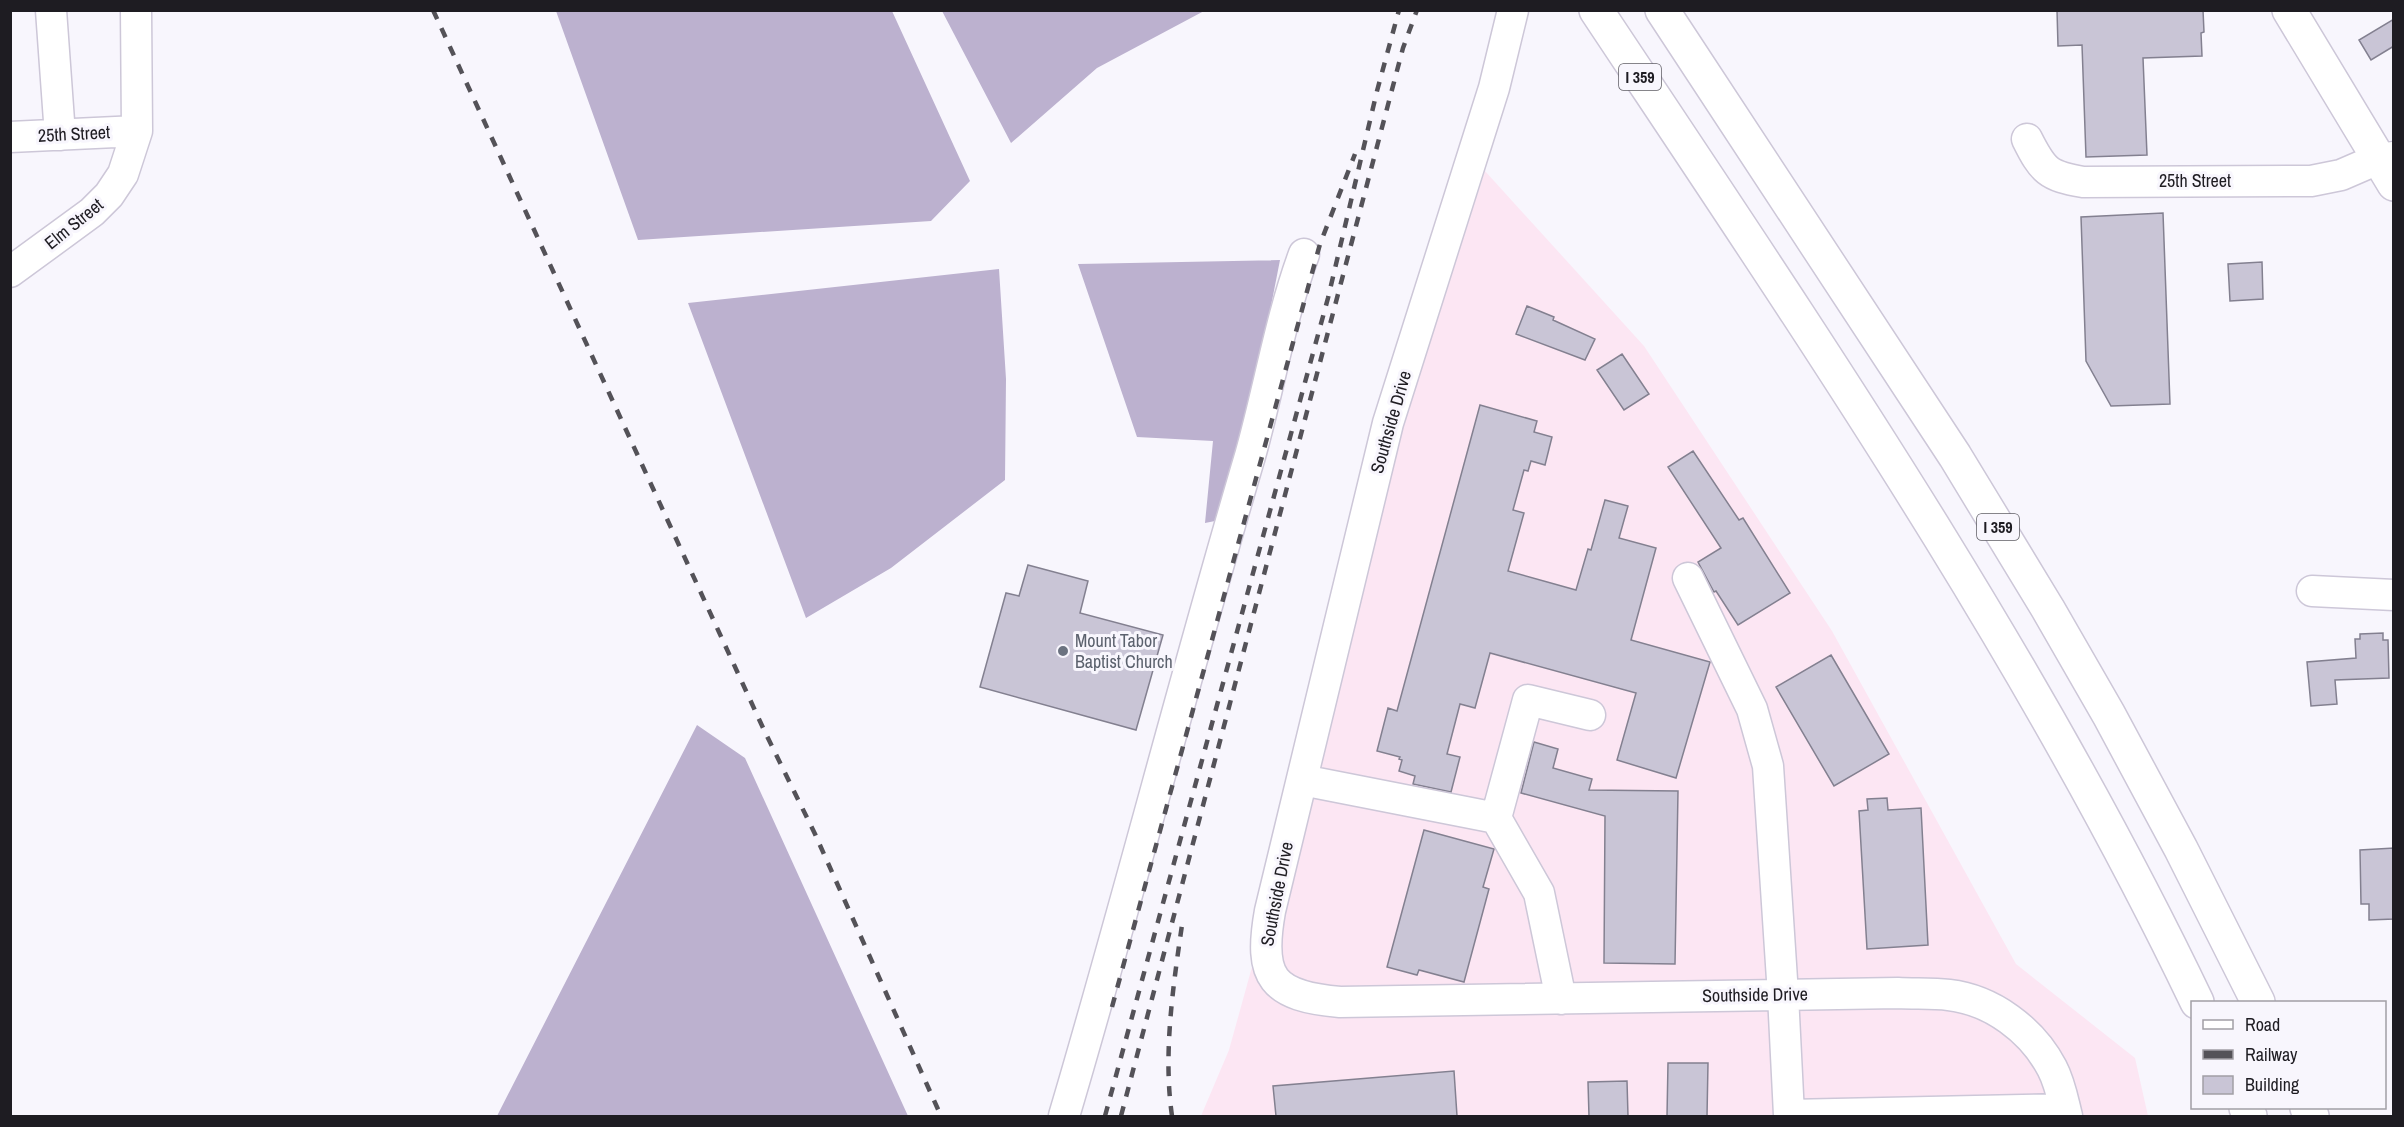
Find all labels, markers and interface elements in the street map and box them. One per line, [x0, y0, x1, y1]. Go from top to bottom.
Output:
road number: I 359 [1619, 64, 1661, 90]
street label: 25th Street [37, 119, 111, 148]
street label: 25th Street [2159, 168, 2231, 193]
street label: Elm Street [39, 192, 108, 255]
street label: Southside Drive [1364, 368, 1417, 476]
road number: I 359 [1977, 514, 2019, 540]
place label: Mount Tabor Baptist Church [1075, 628, 1173, 674]
marker: Mount Tabor Baptist Church [1056, 644, 1070, 658]
street label: Southside Drive [1254, 840, 1299, 948]
street label: Southside Drive [1702, 981, 1808, 1008]
legend [2191, 1001, 2386, 1109]
text: Road [2245, 1012, 2280, 1037]
text: Railway [2245, 1042, 2298, 1067]
text: Building [2245, 1072, 2300, 1097]

